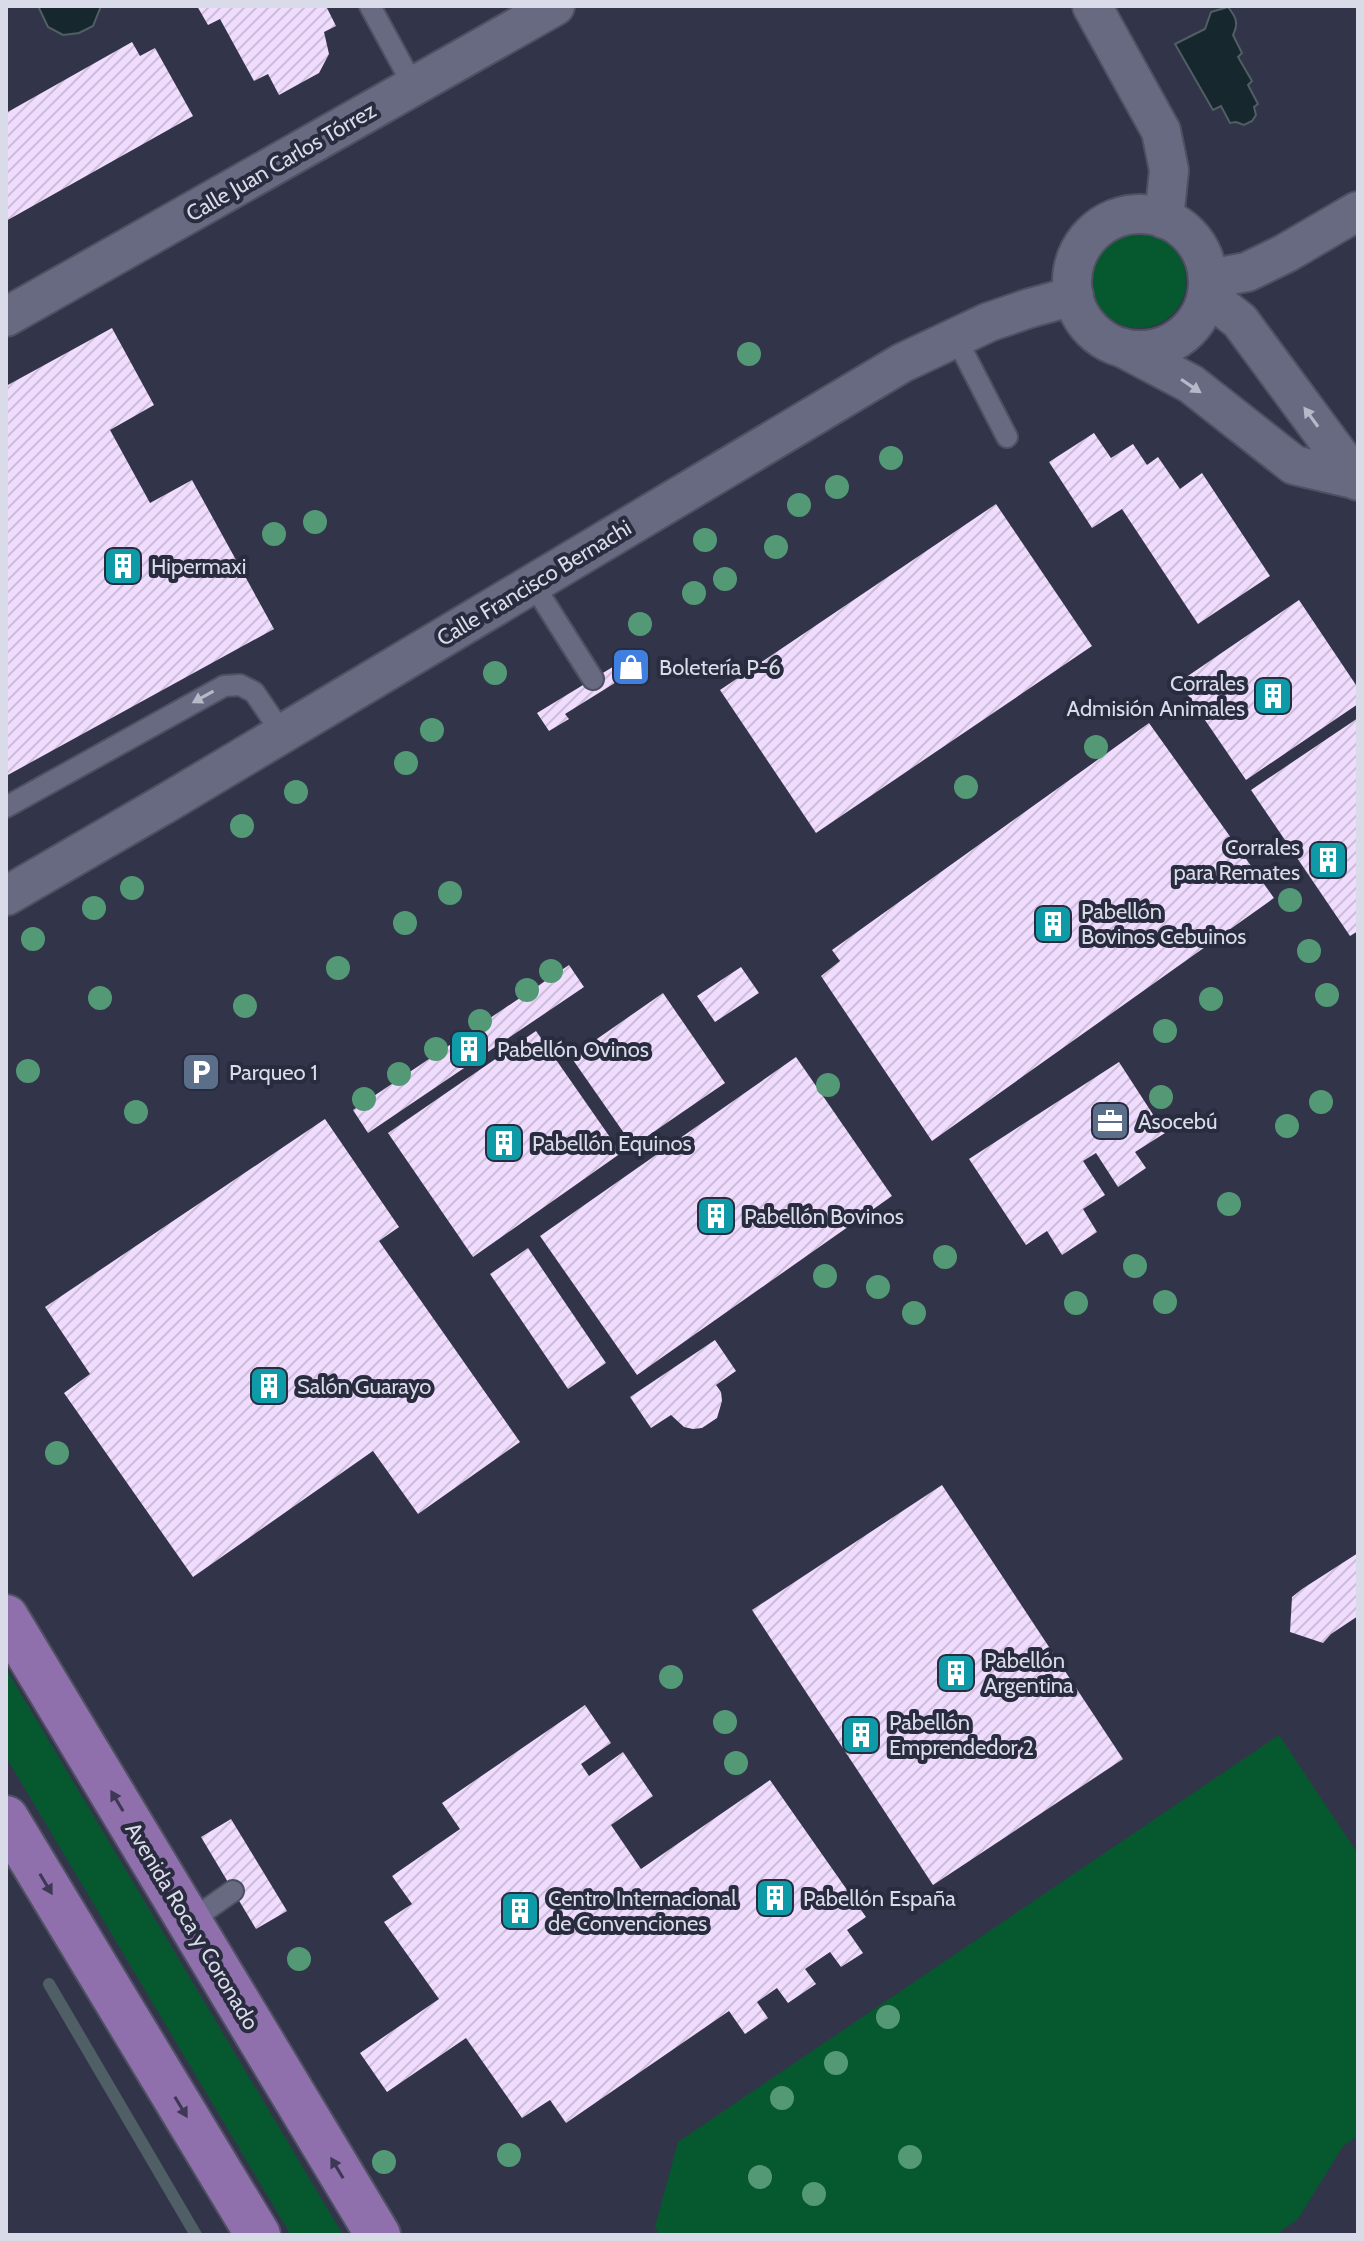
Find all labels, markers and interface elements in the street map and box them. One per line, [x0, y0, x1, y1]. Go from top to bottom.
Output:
street label: Calle Juan Carlos Tórrez [181, 97, 381, 227]
one-way arrow [1181, 378, 1202, 393]
one-way arrow [1304, 407, 1320, 428]
street label: Calle Francisco Bernachi [432, 514, 636, 652]
building icon: Hipermaxi [102, 545, 144, 587]
place label: Hipermaxi [151, 553, 246, 580]
shop icon: Boletería P-6 [610, 646, 652, 688]
place label: Boletería P-6 [659, 654, 781, 681]
place label: Corrales Admisión Animales [1067, 670, 1245, 722]
building icon: Corrales Admisión Animales [1252, 675, 1294, 717]
one-way arrow [192, 690, 214, 704]
place label: Corrales para Remates [1173, 834, 1300, 886]
building icon: Corrales para Remates [1307, 839, 1349, 881]
place label: Pabellón Bovinos Cebuinos [1081, 898, 1246, 950]
building icon: Pabellón Bovinos Cebuinos [1032, 903, 1074, 945]
building icon: Pabellón Ovinos [448, 1028, 490, 1070]
place label: Pabellón Ovinos [497, 1036, 649, 1063]
parking icon: Parqueo 1 [180, 1051, 222, 1093]
place label: Parqueo 1 [229, 1059, 318, 1086]
office icon: Asocebú [1089, 1100, 1131, 1142]
place label: Asocebú [1138, 1108, 1218, 1135]
building icon: Pabellón Equinos [483, 1122, 525, 1164]
place label: Pabellón Equinos [532, 1130, 692, 1157]
building icon: Pabellón Bovinos [695, 1195, 737, 1237]
place label: Pabellón Bovinos [744, 1203, 904, 1230]
building icon: Salón Guarayo [248, 1365, 290, 1407]
place label: Salón Guarayo [297, 1373, 431, 1400]
place label: Pabellón Argentina [984, 1647, 1074, 1699]
building icon: Pabellón Argentina [935, 1652, 977, 1694]
place label: Pabellón Emprendedor 2 [889, 1709, 1034, 1761]
building icon: Pabellón Emprendedor 2 [840, 1714, 882, 1756]
one-way arrow [110, 1790, 124, 1812]
street label: Avenida Roca y Coronado [119, 1817, 265, 2035]
one-way arrow [39, 1873, 53, 1895]
building icon: Pabellón España [754, 1877, 796, 1919]
place label: Centro Internacional de Convenciones [548, 1885, 737, 1937]
place label: Pabellón España [803, 1885, 956, 1912]
building icon: Centro Internacional de Convenciones [499, 1890, 541, 1932]
one-way arrow [174, 2096, 188, 2118]
one-way arrow [331, 2157, 345, 2179]

